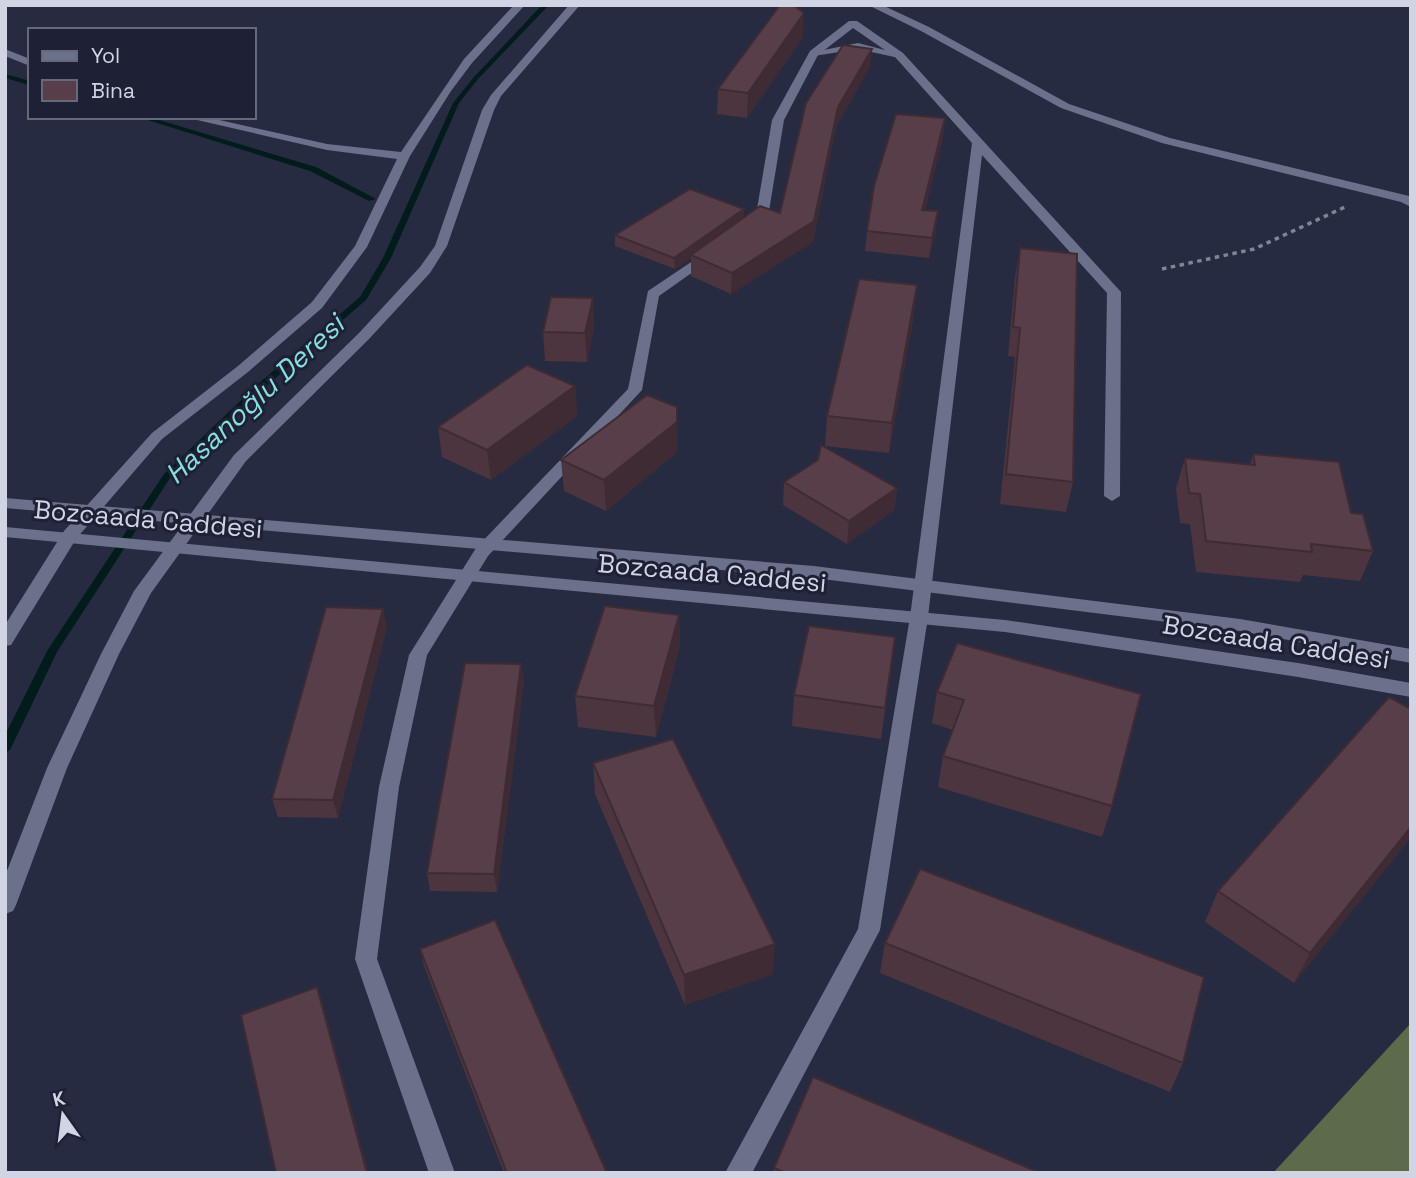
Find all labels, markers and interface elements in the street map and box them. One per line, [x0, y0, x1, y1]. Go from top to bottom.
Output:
legend [28, 28, 256, 119]
text: Yol [91, 42, 120, 69]
text: Bina [91, 77, 135, 104]
water label: Hasanoğlu Deresi [157, 305, 353, 491]
street label: Bozcaada Caddesi [32, 492, 264, 546]
street label: Bozcaada Caddesi [596, 546, 828, 600]
street label: Bozcaada Caddesi [1160, 607, 1392, 677]
north arrow [28, 1080, 98, 1150]
text: K [50, 1085, 68, 1113]

